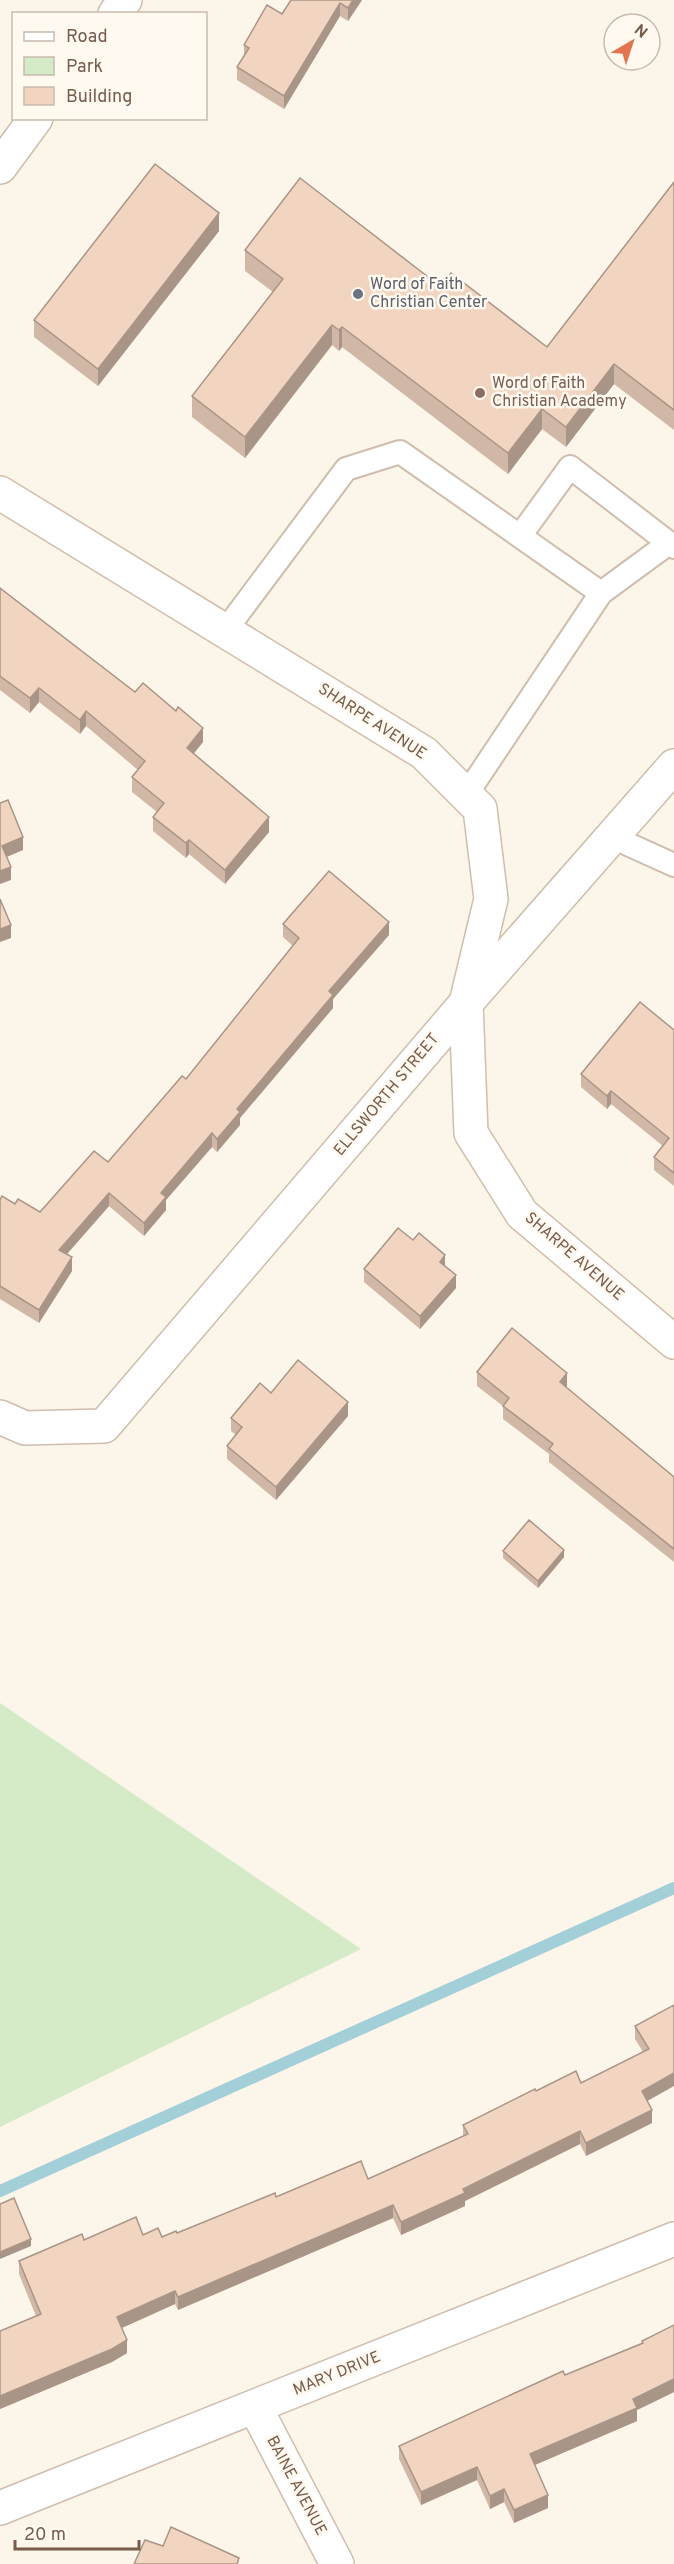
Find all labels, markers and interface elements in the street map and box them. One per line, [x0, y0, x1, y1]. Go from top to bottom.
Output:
legend [12, 12, 207, 120]
north arrow [602, 12, 662, 72]
text: N [629, 21, 651, 43]
text: Road [66, 26, 108, 49]
text: Park [66, 56, 103, 79]
text: Building [66, 86, 132, 109]
place label: Word of Faith Christian Center [370, 275, 487, 313]
marker: Word of Faith Christian Center [351, 287, 365, 301]
place label: Word of Faith Christian Academy [492, 374, 627, 412]
marker: Word of Faith Christian Academy [473, 386, 487, 400]
street label: SHARPE AVENUE [314, 679, 430, 765]
street label: ELLSWORTH STREET [330, 1030, 444, 1160]
street label: SHARPE AVENUE [520, 1208, 628, 1306]
street label: MARY DRIVE [290, 2347, 384, 2401]
street label: BAINE AVENUE [261, 2433, 331, 2539]
scale bar [15, 2513, 140, 2551]
text: 20 m [24, 2524, 66, 2547]

